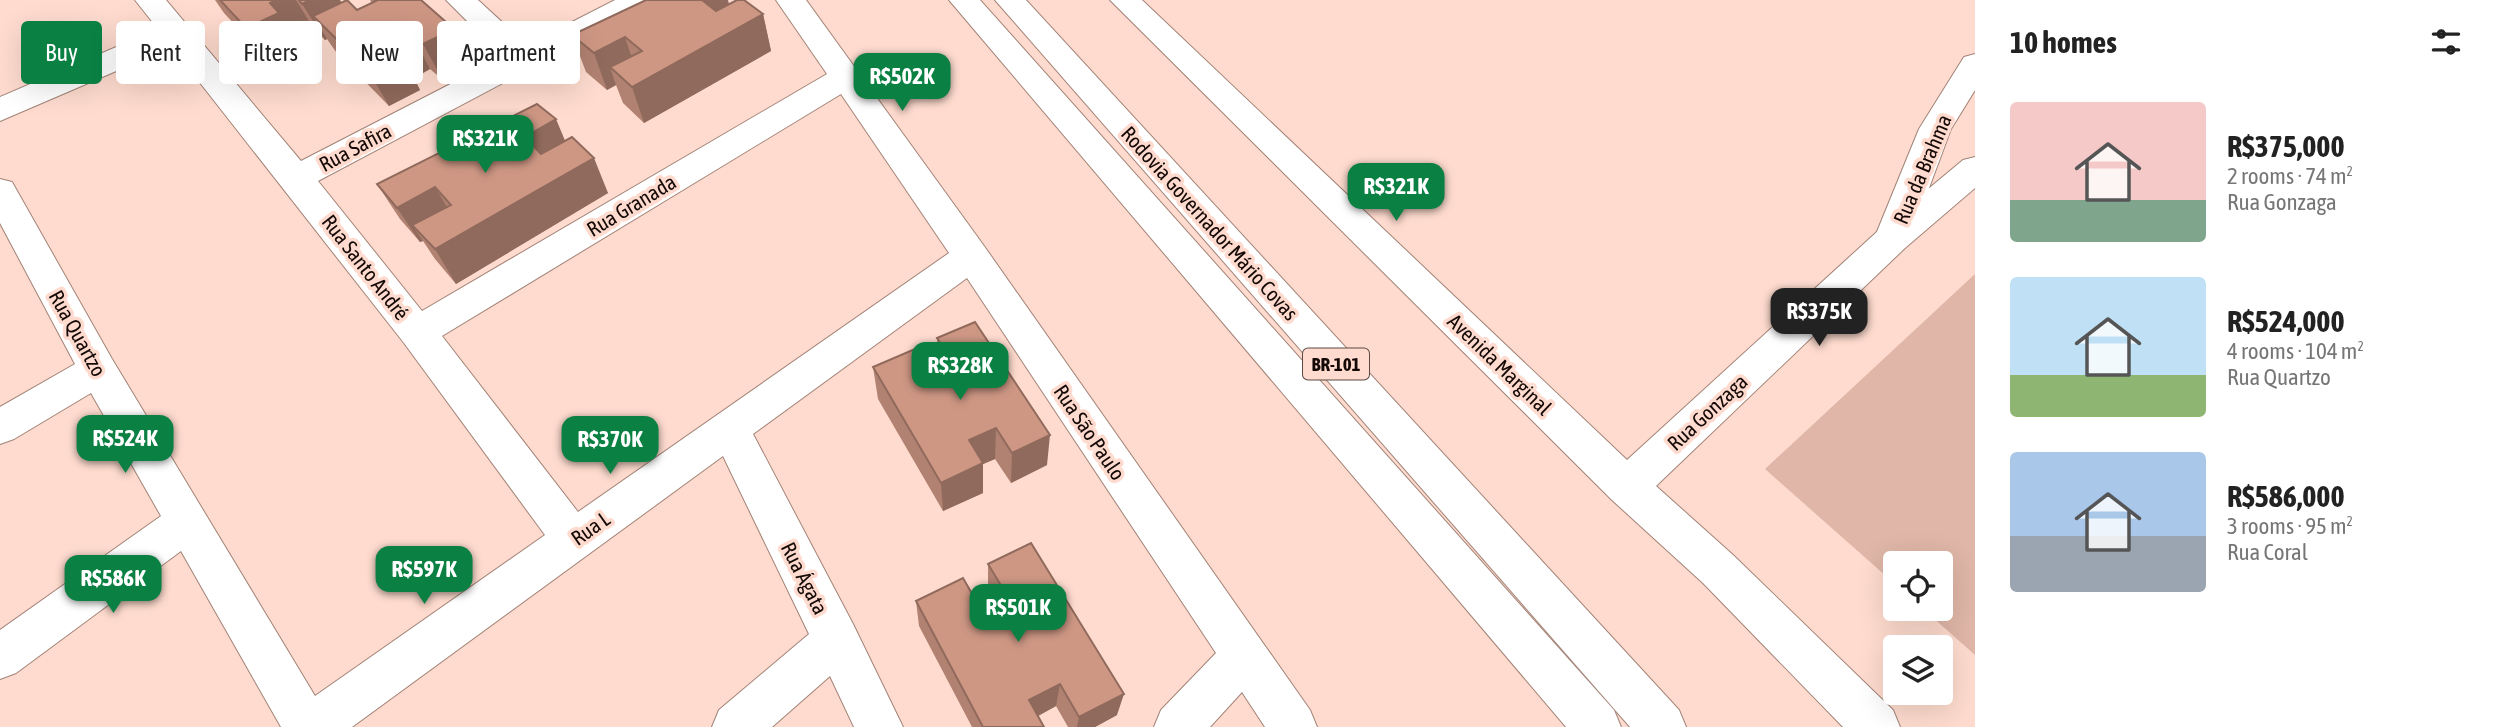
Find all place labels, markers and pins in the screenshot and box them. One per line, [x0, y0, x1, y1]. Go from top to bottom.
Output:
pin: R$502K [845, 54, 959, 113]
pin: R$321K [428, 116, 542, 175]
pin: R$321K [1339, 164, 1453, 223]
pin: R$375K [1762, 288, 1876, 348]
pin: R$328K [903, 342, 1017, 402]
pin: R$524K [68, 416, 182, 475]
pin: R$370K [553, 416, 667, 476]
pin: R$597K [367, 546, 481, 606]
pin: R$586K [56, 556, 170, 615]
pin: R$501K [961, 584, 1075, 644]

